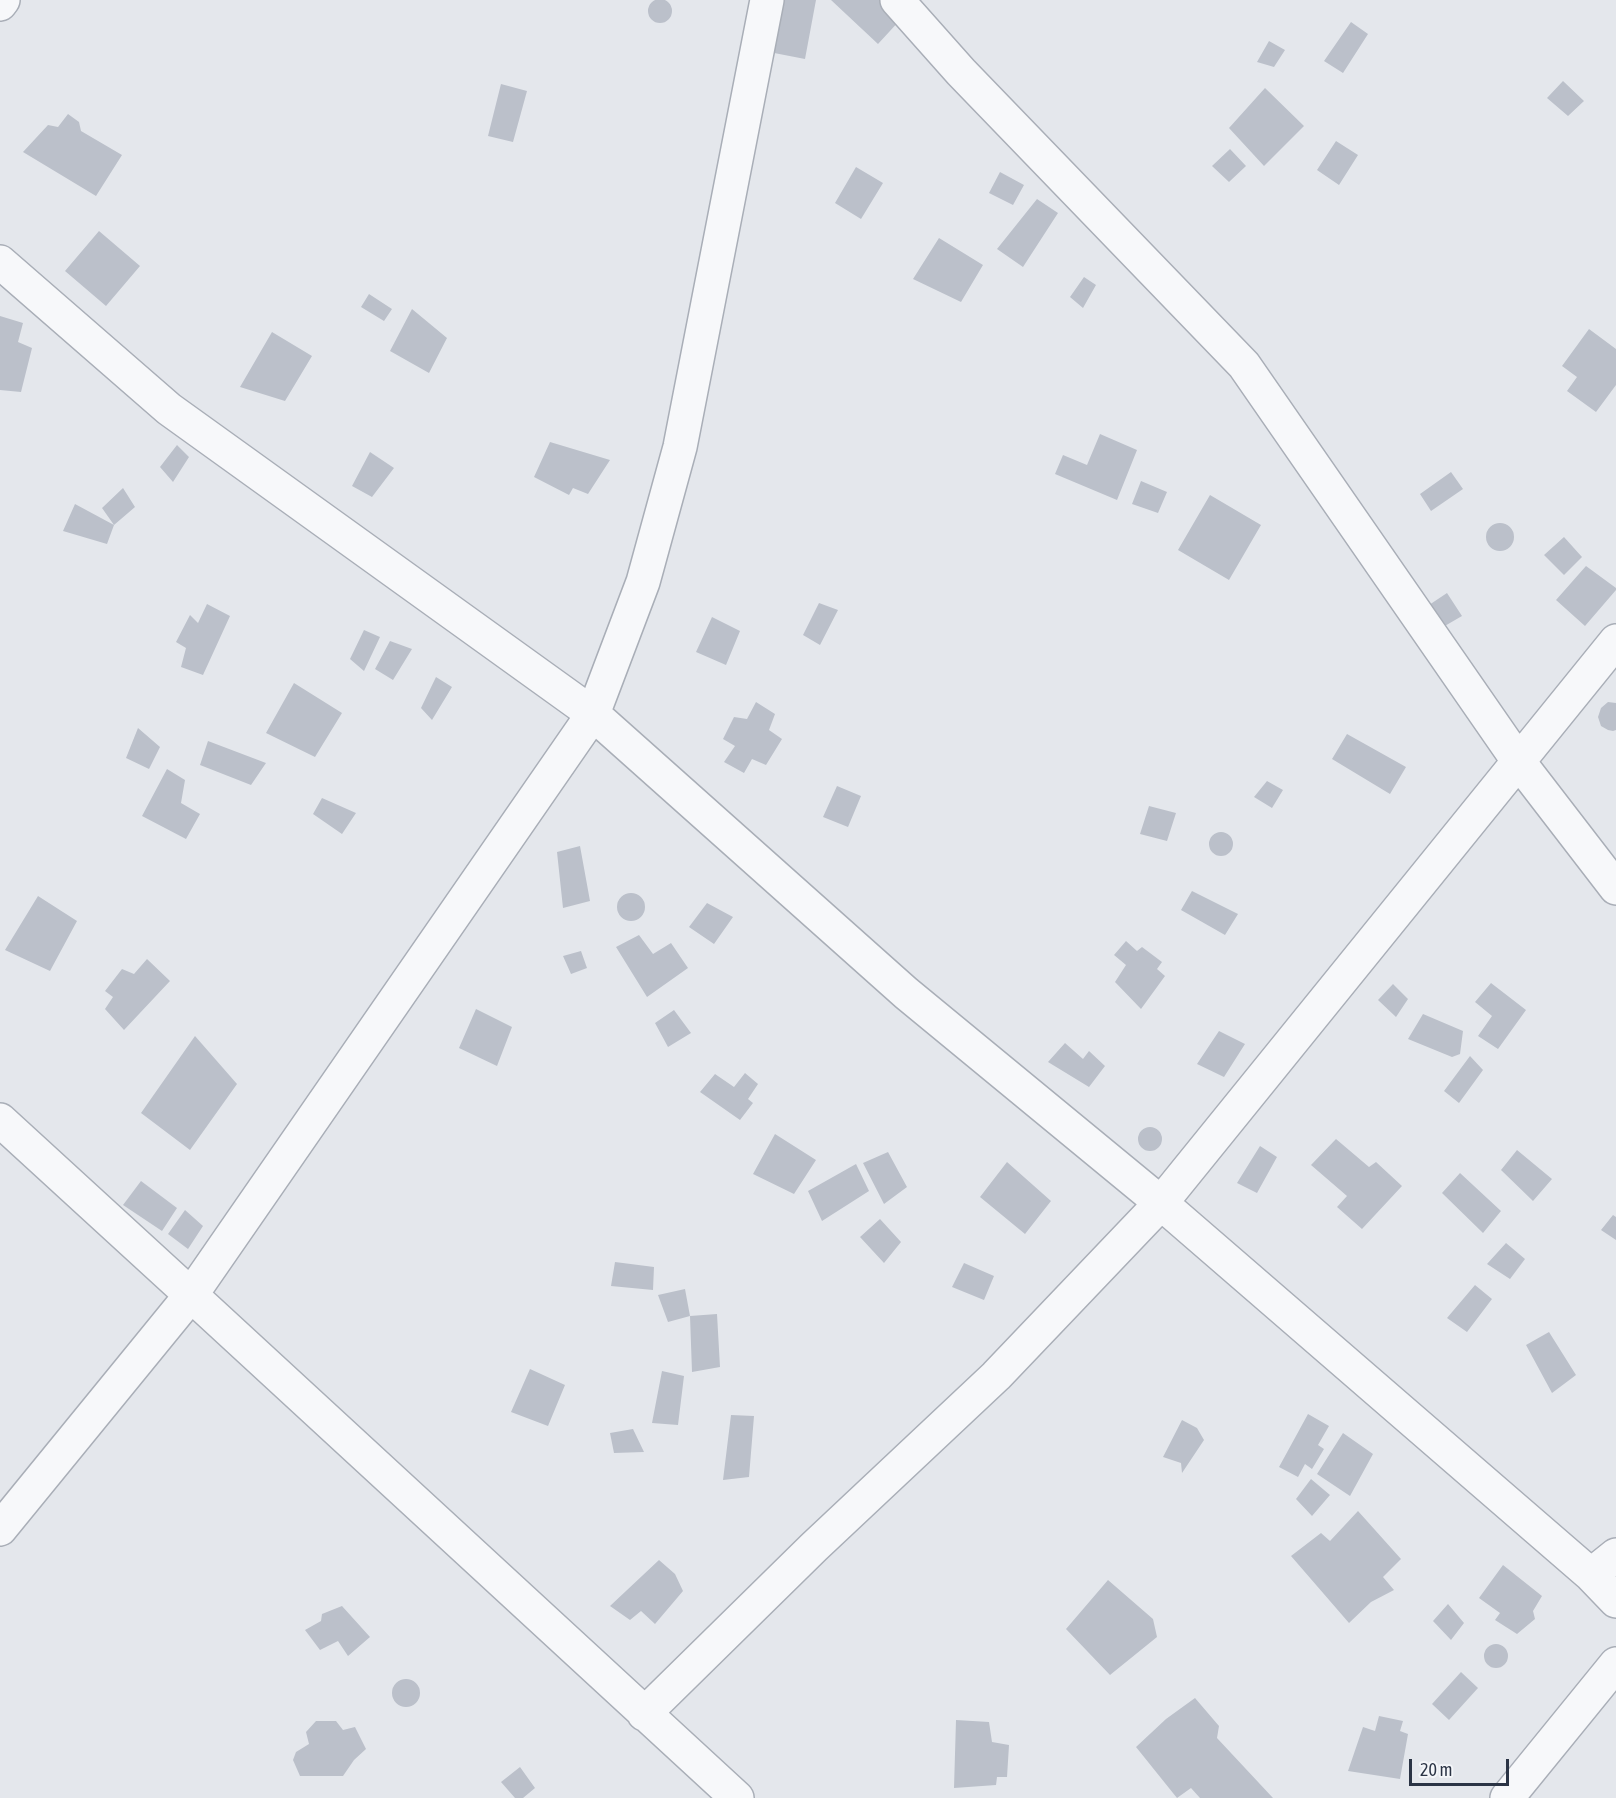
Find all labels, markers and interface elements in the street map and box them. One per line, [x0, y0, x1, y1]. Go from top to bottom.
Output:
scale bar [1412, 1747, 1512, 1785]
text: 20 m [1420, 1759, 1452, 1780]

